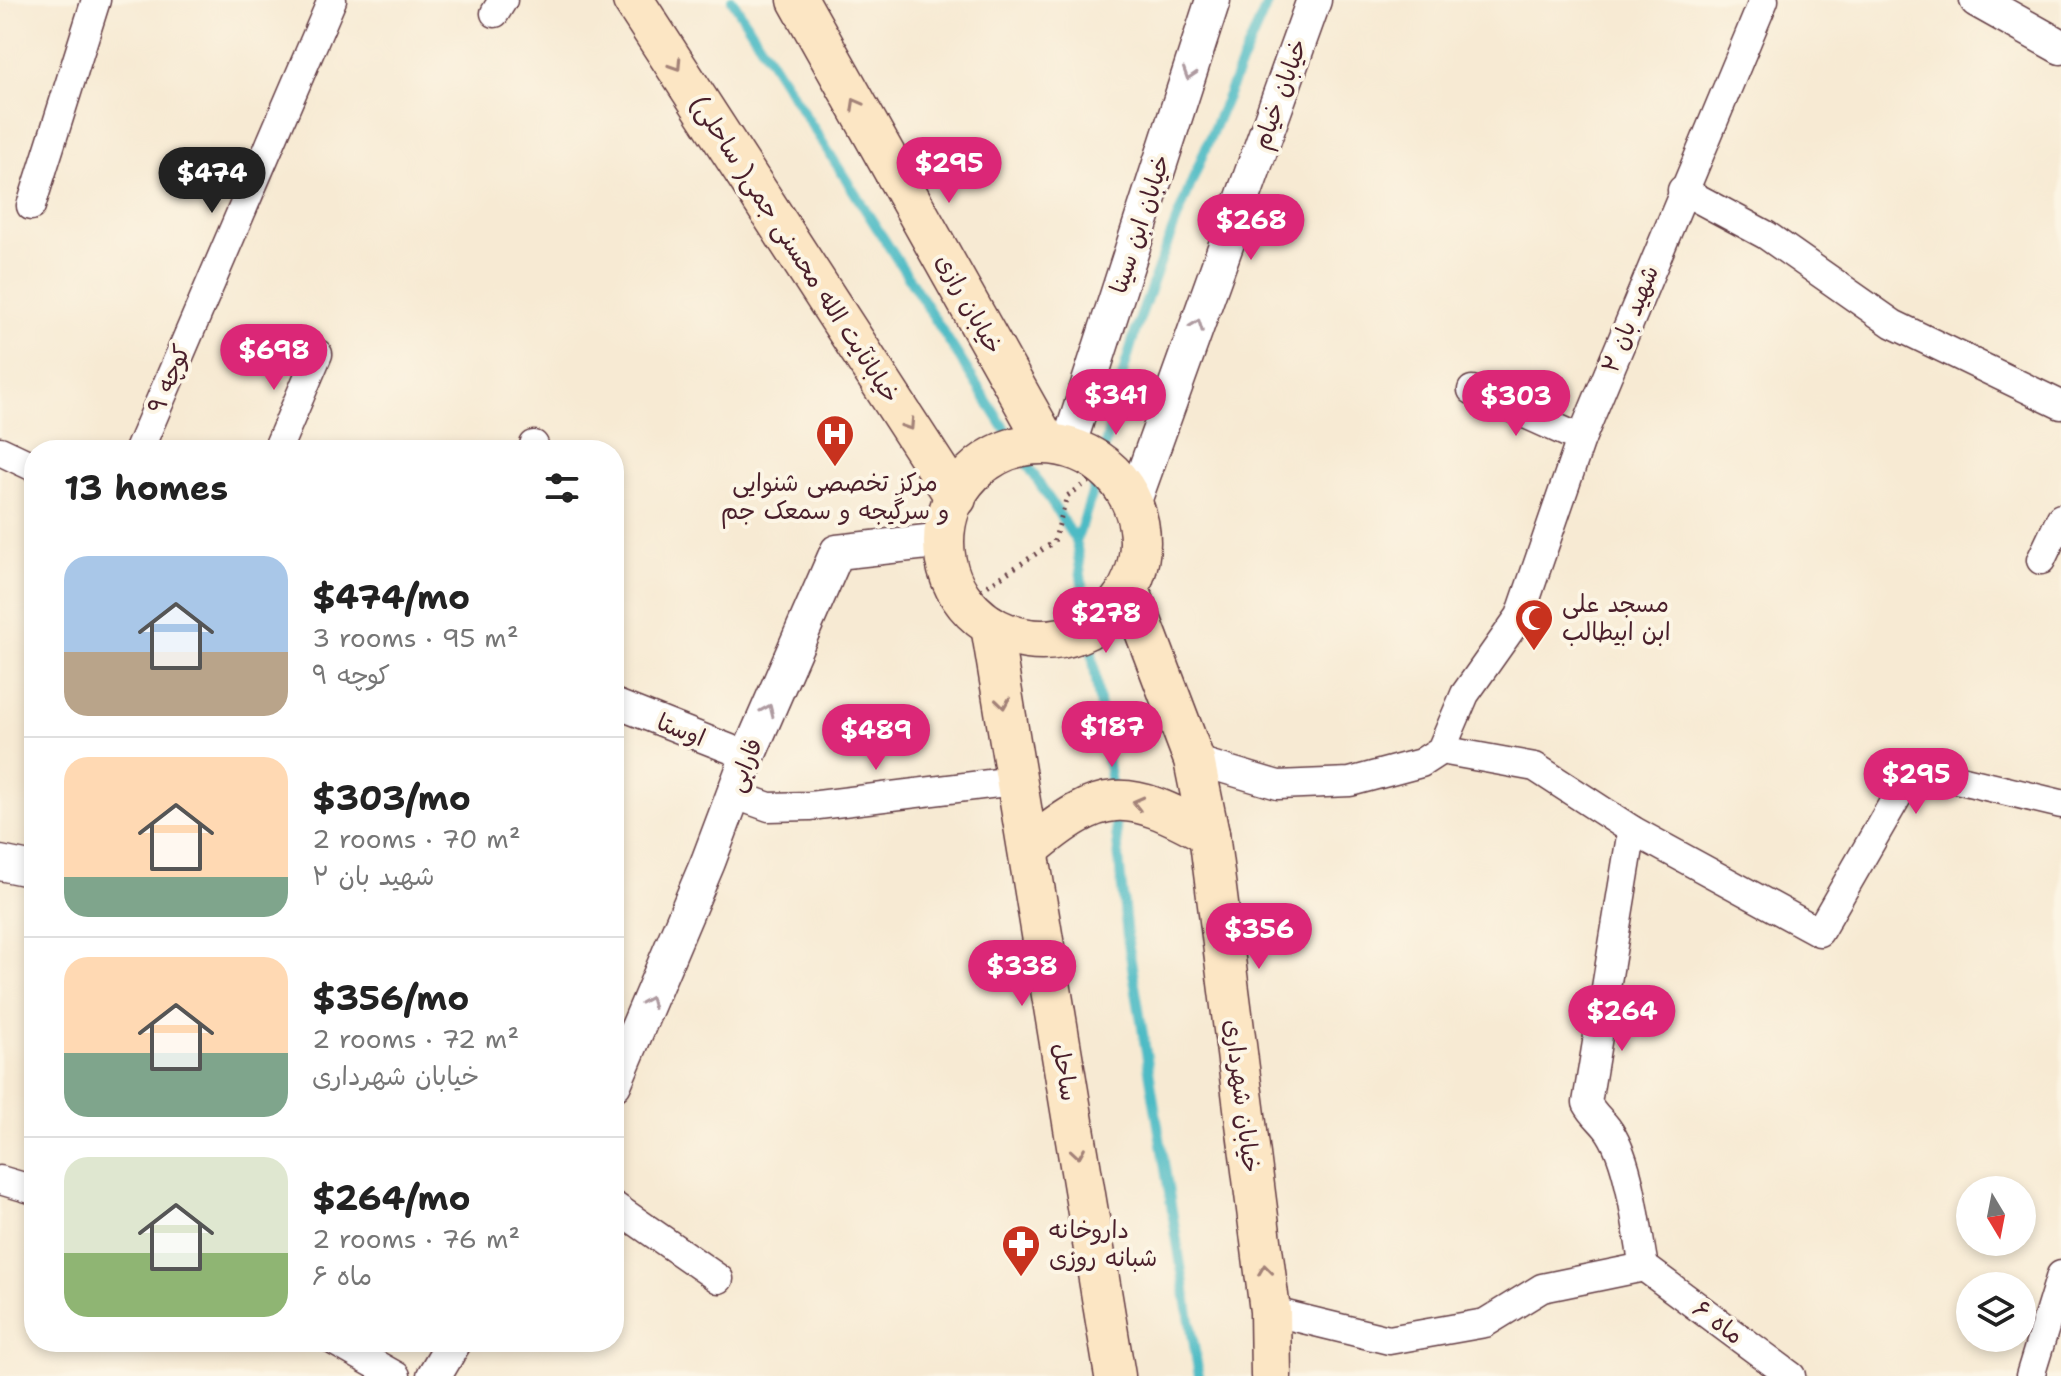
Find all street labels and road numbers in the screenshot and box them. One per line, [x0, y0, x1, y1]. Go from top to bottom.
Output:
street label: خیابان خیام [1245, 34, 1317, 154]
street label: خیابانآیت الله محسنی جمی( ساحلی) [683, 89, 907, 409]
street label: خیابان ابن سینا [1103, 151, 1177, 297]
street label: خیابان رازی [928, 248, 1010, 360]
street label: شهید بان ۲ [1594, 260, 1666, 378]
street label: کوچه ۹ [140, 340, 198, 418]
street label: اوستا [652, 706, 710, 754]
street label: فارابی [720, 733, 770, 797]
street label: خیابان شهرداری [1217, 1017, 1267, 1175]
street label: ساحل [1045, 1041, 1085, 1103]
street label: ماه ۶ [1686, 1292, 1750, 1352]

